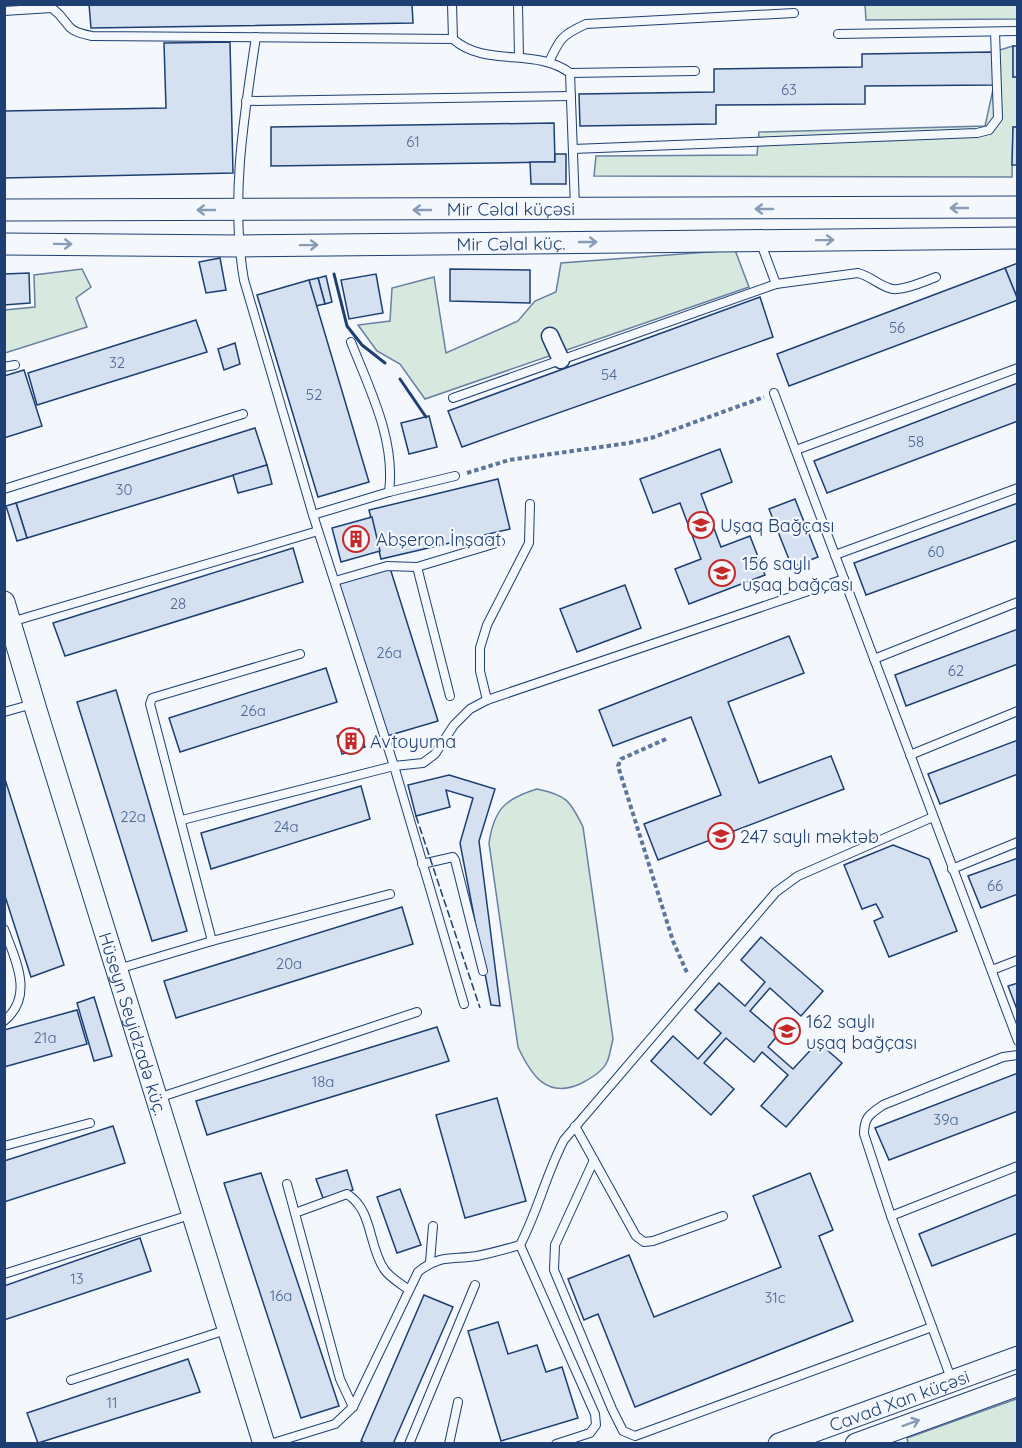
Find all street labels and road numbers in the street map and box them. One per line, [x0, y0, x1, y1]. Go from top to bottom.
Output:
street label: Mir Cəlal küçəsi [447, 197, 575, 220]
street label: Mir Cəlal küç. [456, 231, 566, 255]
street label: Hüseyn Seyidzadə küç. [94, 929, 173, 1118]
street label: Cavad Xan küçəsi [826, 1364, 973, 1436]

